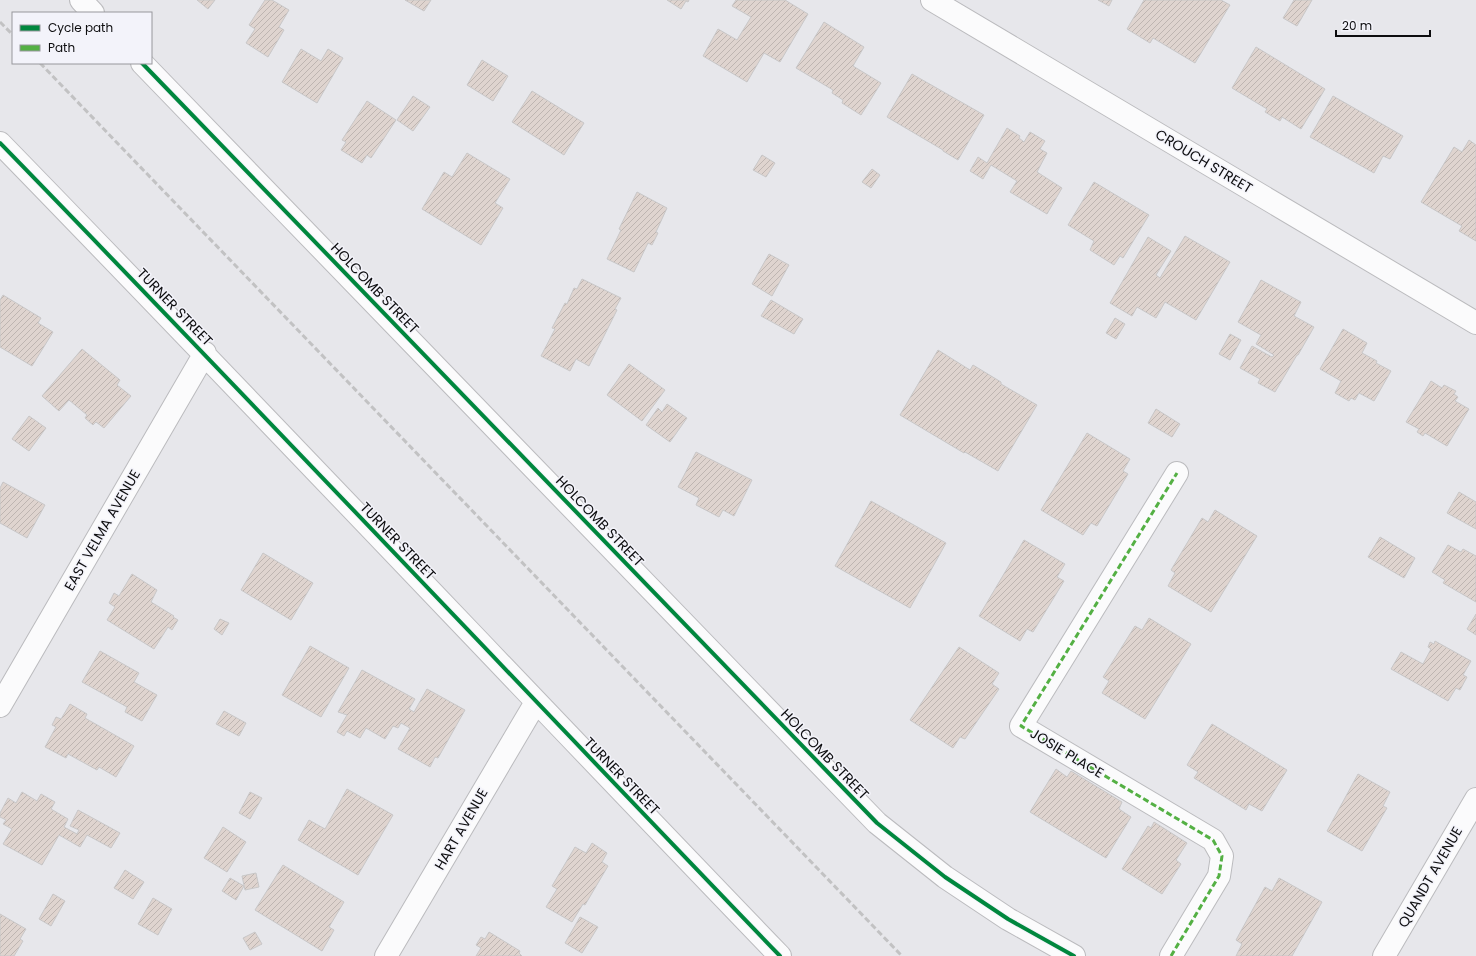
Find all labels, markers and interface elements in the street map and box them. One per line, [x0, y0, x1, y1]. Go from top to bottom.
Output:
legend [12, 12, 152, 64]
scale bar [1336, 12, 1430, 38]
text: 20 m [1342, 17, 1372, 34]
text: Cycle path [48, 19, 113, 36]
text: Path [48, 39, 75, 56]
street label: CROUCH STREET [1152, 124, 1257, 198]
street label: HOLCOMB STREET [326, 238, 424, 338]
street label: TURNER STREET [133, 264, 218, 351]
street label: EAST VELMA AVENUE [59, 466, 145, 594]
street label: HOLCOMB STREET [551, 471, 649, 571]
street label: TURNER STREET [356, 498, 441, 585]
street label: HOLCOMB STREET [776, 704, 874, 804]
street label: JOSIE PLACE [1026, 723, 1108, 783]
street label: TURNER STREET [580, 733, 665, 820]
street label: HART AVENUE [429, 784, 493, 874]
street label: QUANDT AVENUE [1393, 823, 1467, 931]

